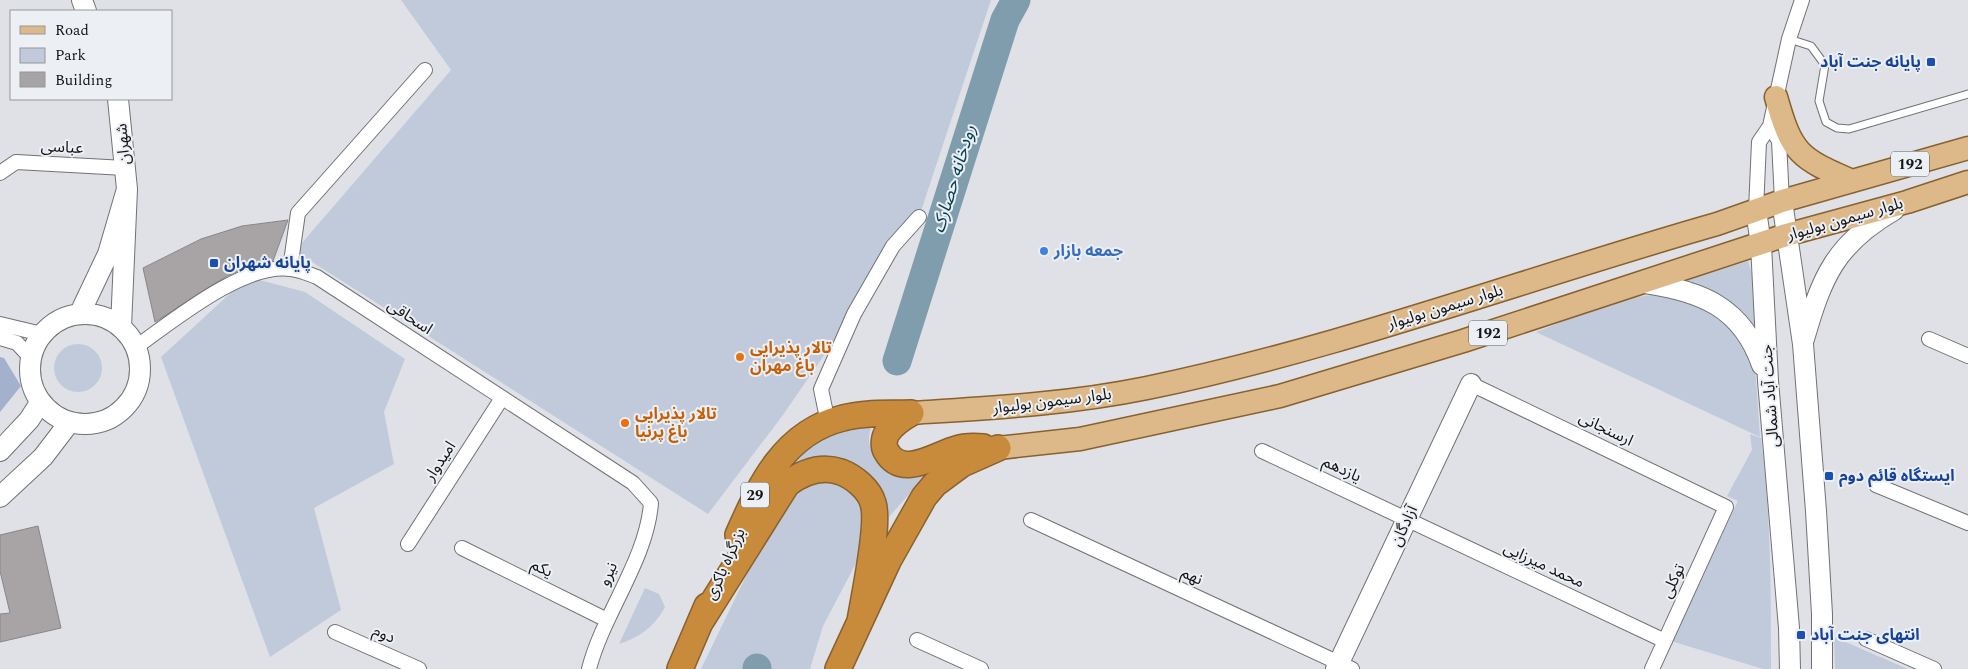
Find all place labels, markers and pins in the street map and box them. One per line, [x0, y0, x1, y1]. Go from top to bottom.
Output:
place label: پایانه جنت آباد [1820, 50, 1921, 74]
marker: پایانه جنت آباد [1925, 56, 1937, 68]
place label: جمعه بازار [1053, 239, 1123, 263]
marker: جمعه بازار [1038, 245, 1050, 257]
place label: پایانه شهران [224, 251, 311, 275]
marker: پایانه شهران [208, 257, 220, 269]
place label: تالار پذیرایی باغ مهران [750, 336, 832, 378]
marker: تالار پذیرایی باغ مهران [734, 351, 746, 363]
place label: تالار پذیرایی باغ پرنیا [635, 402, 717, 444]
marker: تالار پذیرایی باغ پرنیا [619, 417, 631, 429]
place label: ایستگاه قائم دوم [1839, 464, 1955, 488]
marker: ایستگاه قائم دوم [1823, 470, 1835, 482]
place label: انتهای جنت آباد [1811, 623, 1920, 647]
marker: انتهای جنت آباد [1795, 629, 1807, 641]

